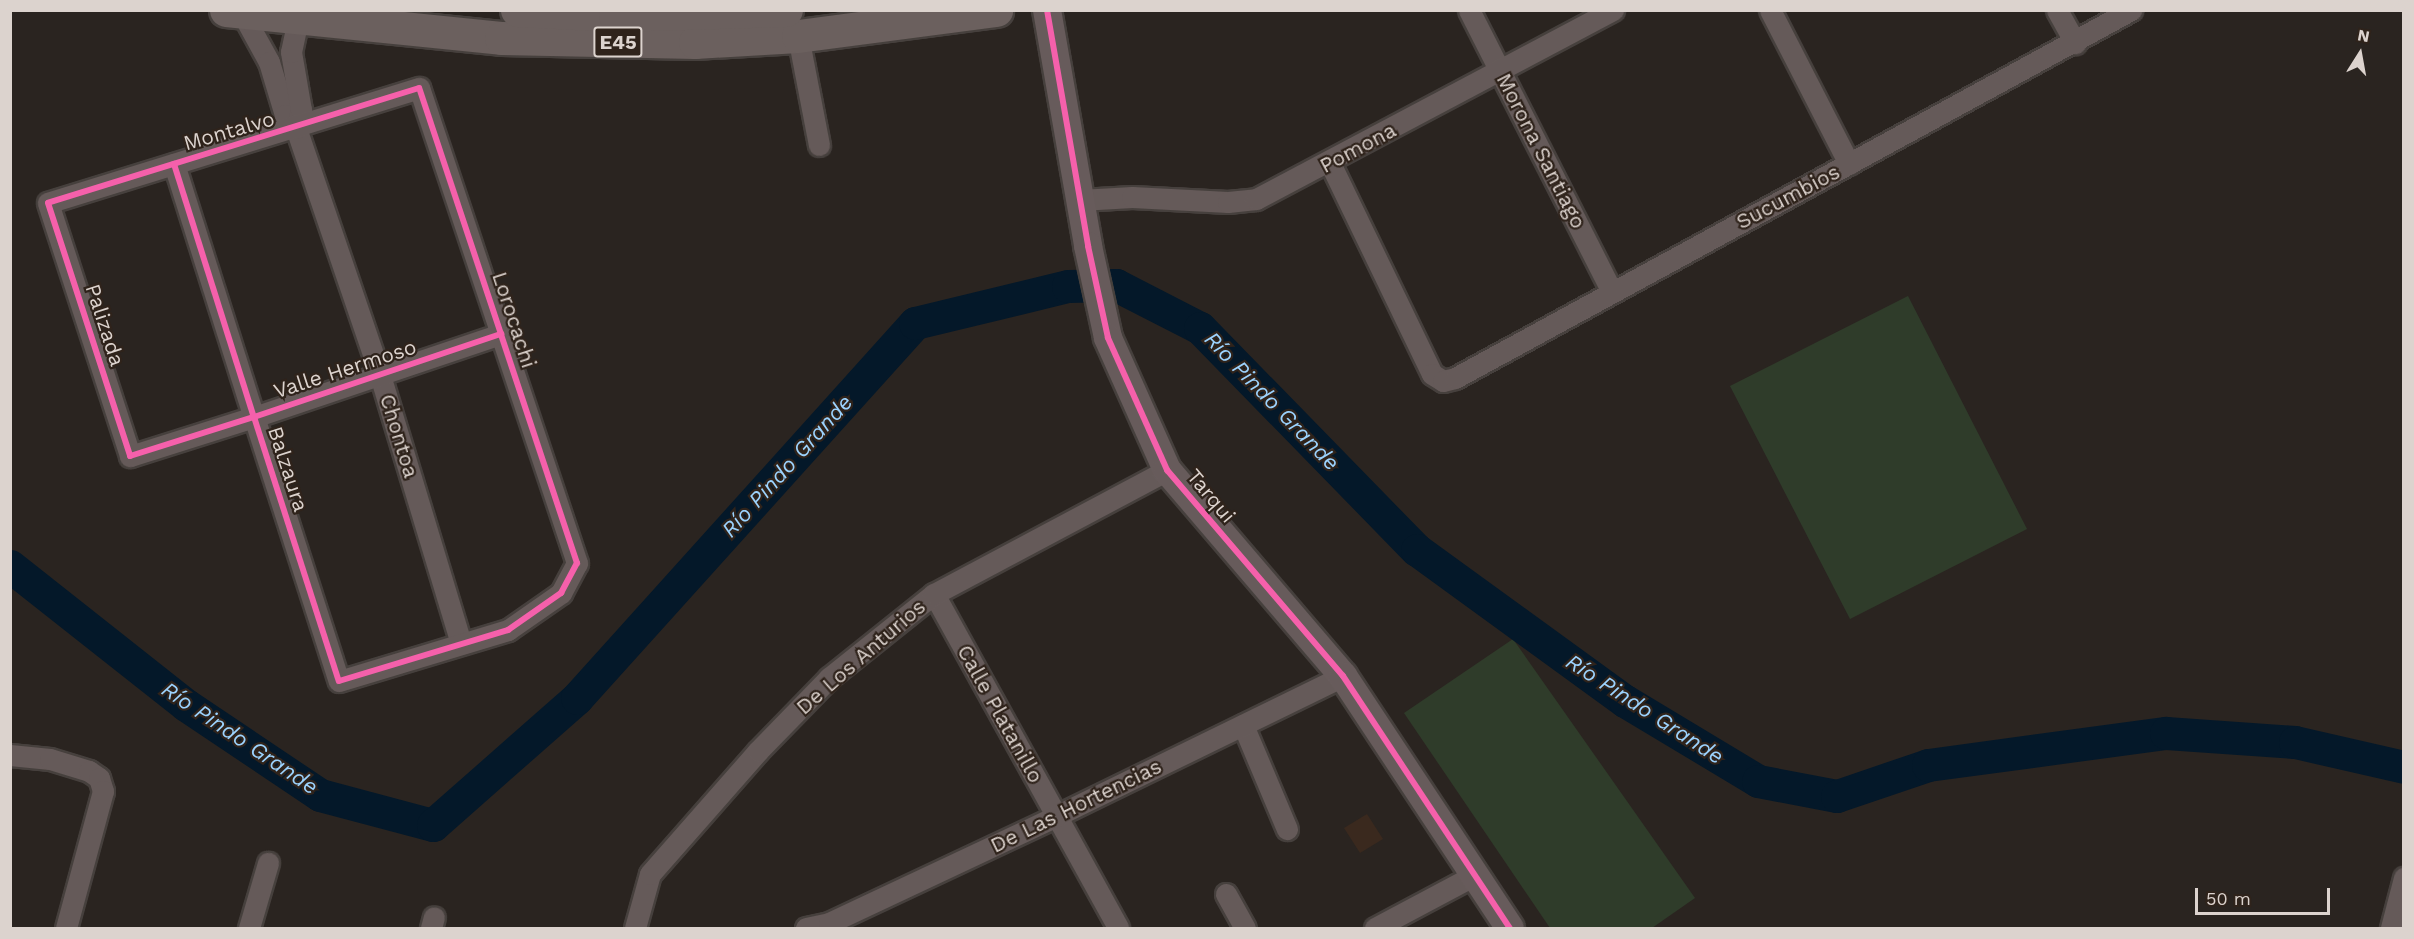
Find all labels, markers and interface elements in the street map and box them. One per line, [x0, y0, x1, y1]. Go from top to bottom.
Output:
north arrow [2330, 24, 2390, 84]
road number: E45 [592, 25, 644, 59]
text: N [2356, 25, 2371, 46]
street label: Morona Santiago [1491, 69, 1591, 233]
street label: Montalvo [181, 106, 277, 156]
street label: Pomona [1316, 117, 1400, 179]
street label: Sucumbios [1732, 159, 1844, 235]
street label: Lorocachi [487, 269, 541, 371]
street label: Palizada [80, 281, 130, 369]
water label: Río Pindo Grande [1199, 326, 1345, 476]
street label: Valle Hermoso [270, 334, 420, 404]
water label: Río Pindo Grande [716, 389, 858, 543]
street label: Chontoa [374, 391, 424, 481]
street label: Balzaura [262, 423, 314, 515]
street label: Tarqui [1181, 464, 1241, 528]
street label: De Los Anturios [791, 594, 931, 720]
street label: Calle Platanillo [952, 641, 1048, 787]
water label: Río Pindo Grande [1561, 648, 1729, 770]
water label: Río Pindo Grande [157, 676, 323, 800]
street label: De Las Hortencias [986, 754, 1166, 858]
scale bar [2198, 876, 2333, 914]
text: 50 m [2206, 888, 2251, 909]

